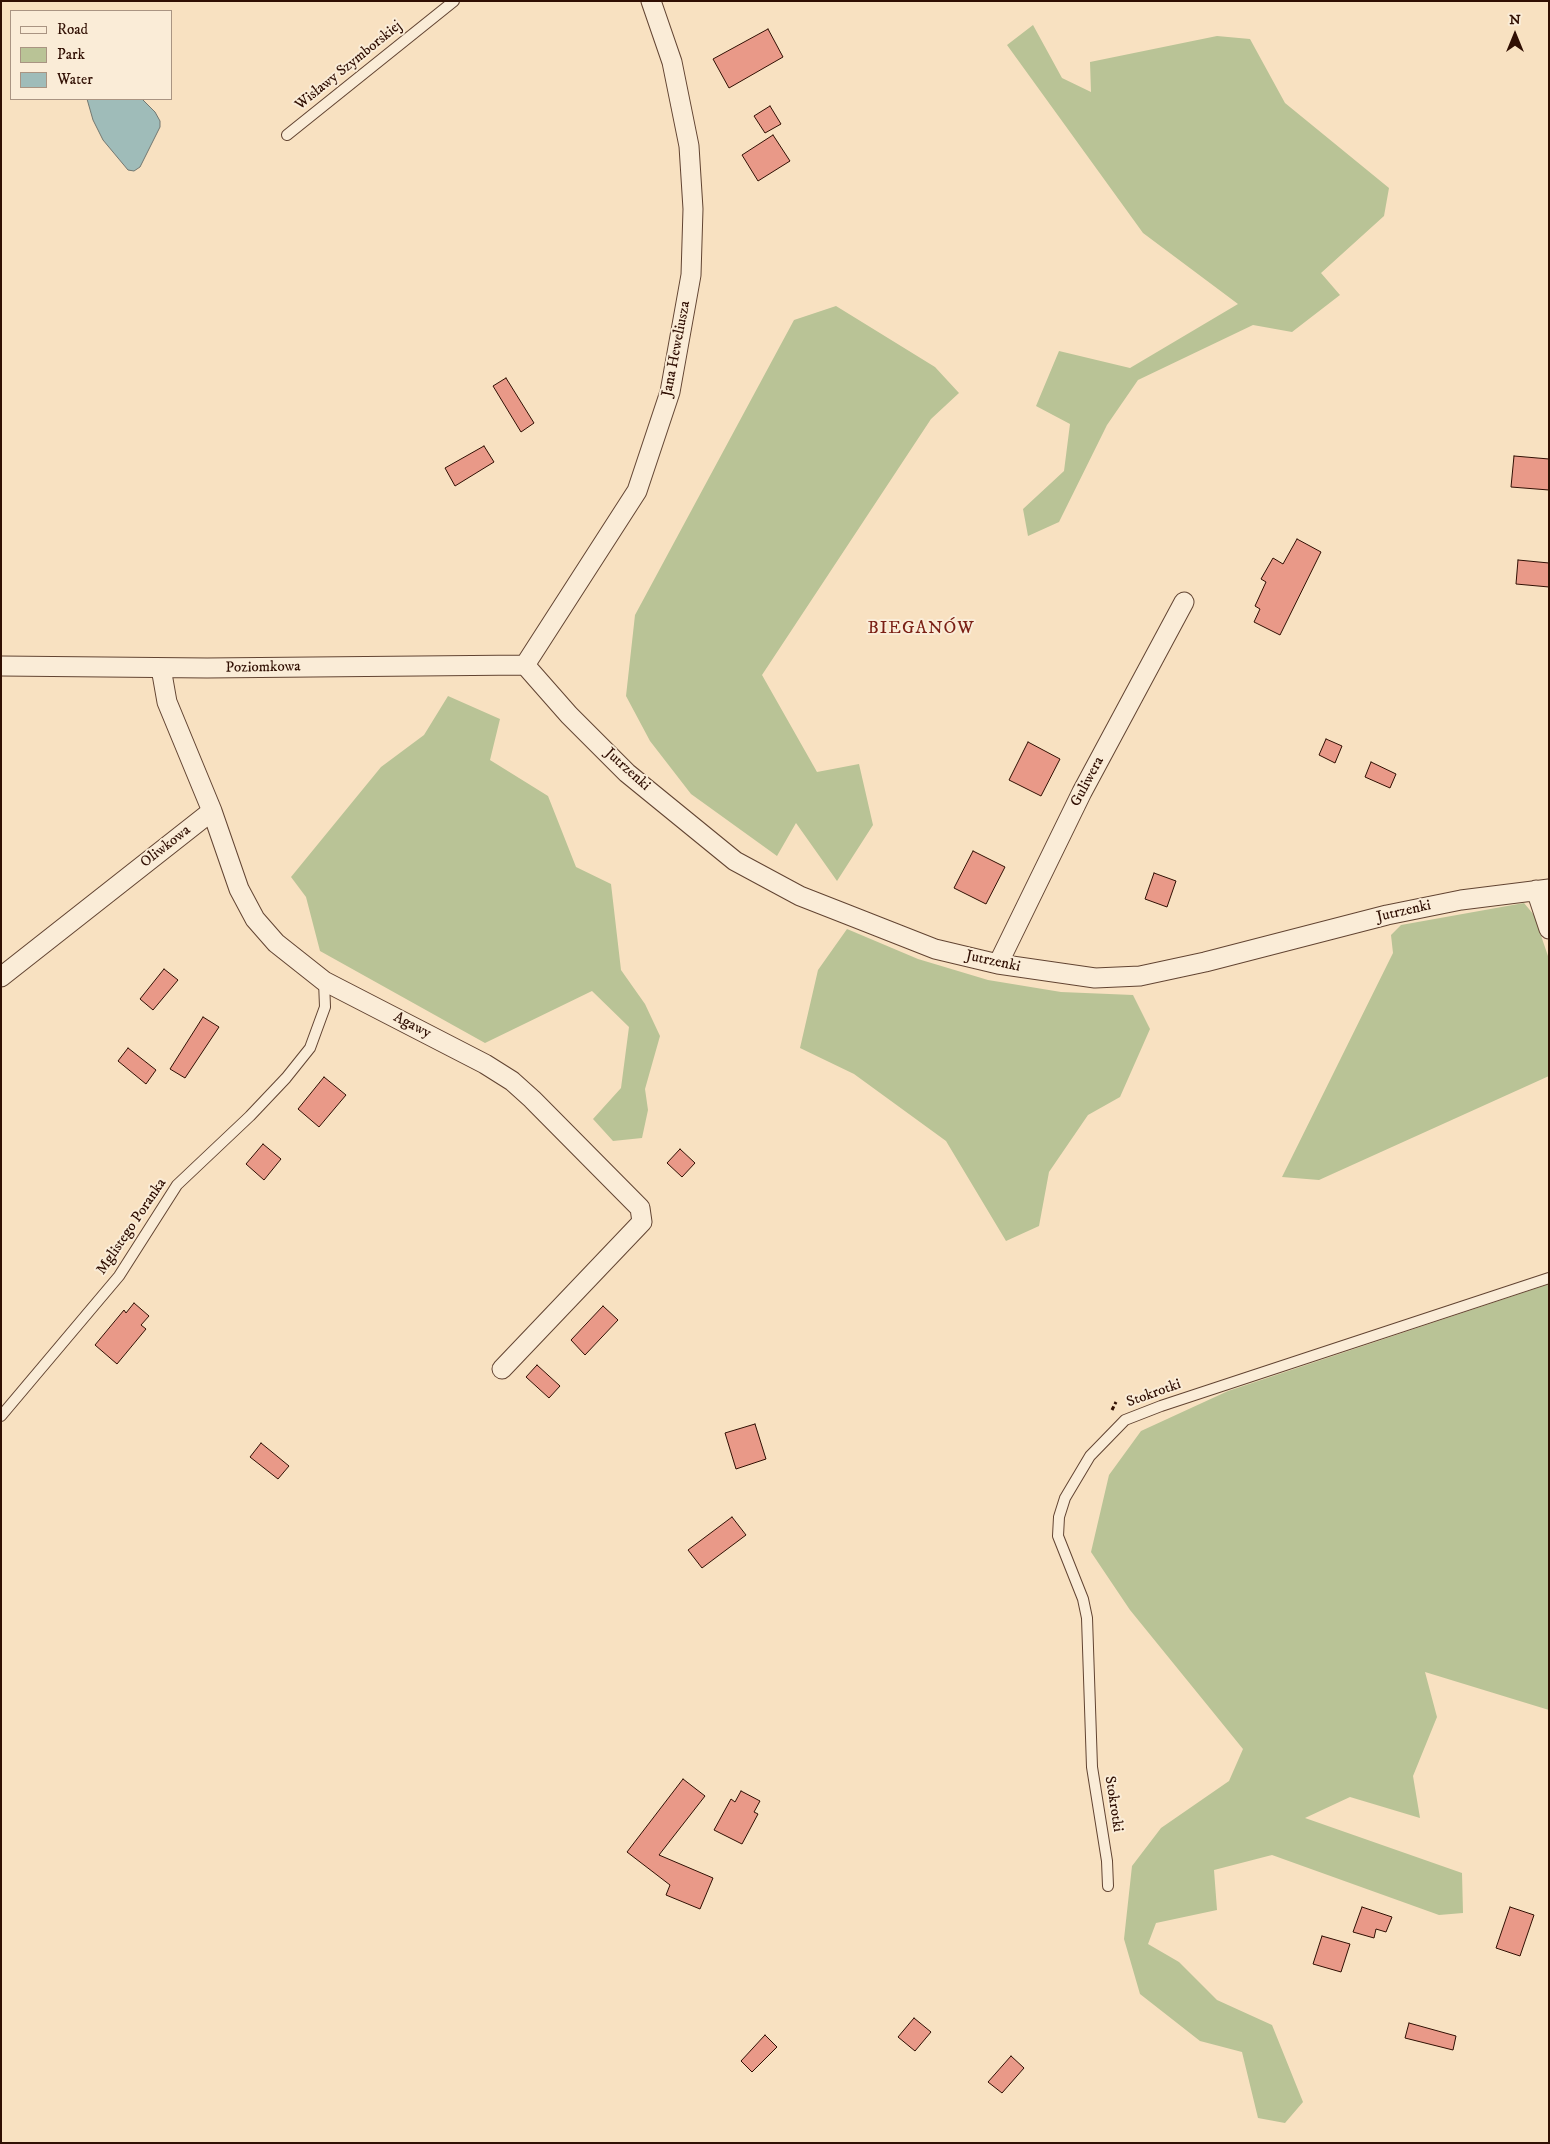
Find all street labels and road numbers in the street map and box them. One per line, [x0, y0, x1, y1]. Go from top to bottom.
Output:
street label: Wisławy Szymborskiej [292, 17, 406, 115]
street label: Jana Heweliusza [659, 300, 695, 398]
street label: Poziomkowa [225, 658, 301, 678]
street label: Jutrzenki [600, 745, 654, 795]
street label: Guliwera [1067, 754, 1109, 810]
street label: Oliwkowa [137, 822, 195, 872]
street label: Jutrzenki [1375, 897, 1433, 927]
street label: Jutrzenki [964, 947, 1022, 977]
street label: Agawy [390, 1009, 434, 1043]
street label: Mglistego Poranka [93, 1175, 171, 1279]
street label: Stokrotki [1124, 1376, 1184, 1412]
street label: Stokrotki [1100, 1775, 1126, 1833]

